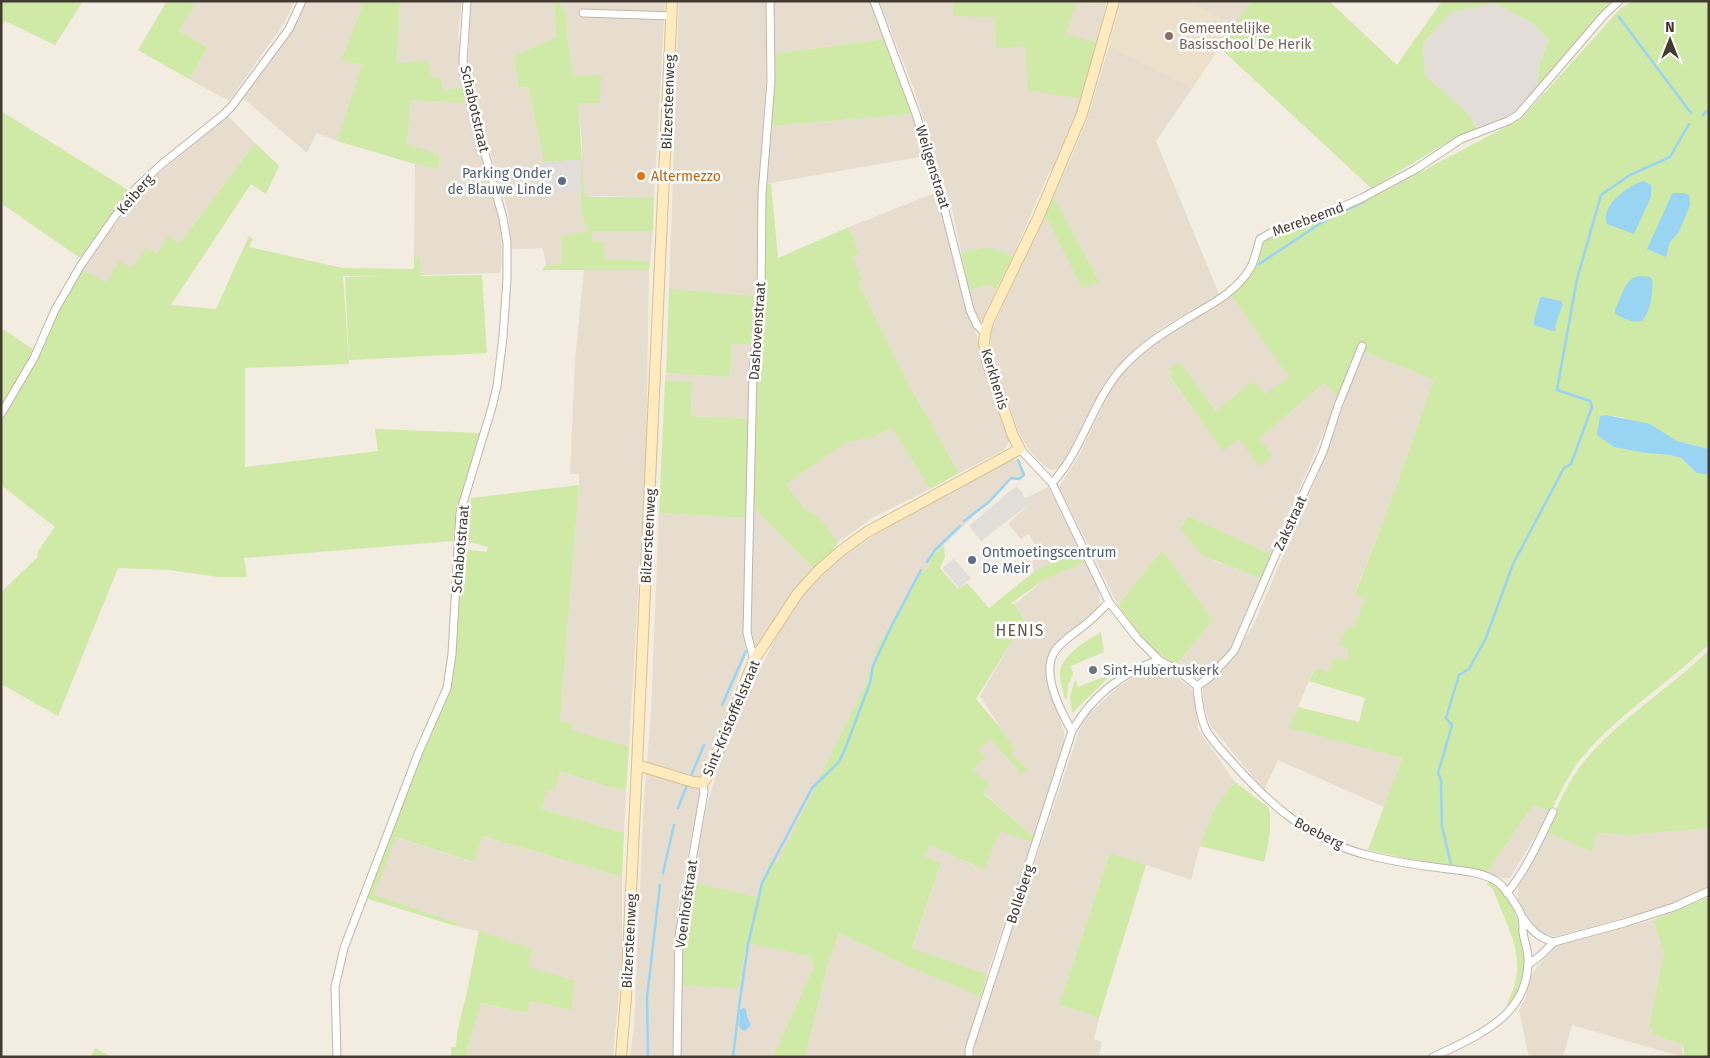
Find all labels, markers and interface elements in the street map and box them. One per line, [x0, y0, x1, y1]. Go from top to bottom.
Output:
north arrow [1645, 15, 1695, 65]
text: N [1665, 19, 1675, 36]
place label: Gemeentelijke Basisschool De Herik [1179, 20, 1312, 53]
marker: Gemeentelijke Basisschool De Herik [1163, 30, 1175, 42]
street label: Bilzersteenweg [658, 53, 679, 150]
street label: Schabotstraat [456, 64, 493, 155]
street label: Weilgenstraat [912, 123, 954, 212]
place label: Parking Onder de Blauwe Linde [447, 165, 553, 198]
place label: Altermezzo [651, 168, 721, 185]
street label: Keiberg [113, 170, 158, 218]
marker: Altermezzo [635, 170, 647, 182]
marker: Parking Onder de Blauwe Linde [556, 175, 568, 187]
street label: Merebeemd [1270, 199, 1346, 240]
street label: Dashovenstraat [746, 280, 769, 381]
street label: Kerkhenis [977, 347, 1012, 412]
street label: Bilzersteenweg [638, 487, 660, 584]
street label: Zakstraat [1270, 492, 1311, 553]
street label: Schabotstraat [448, 503, 473, 594]
place label: Ontmoetingscentrum De Meir [982, 544, 1117, 577]
marker: Ontmoetingscentrum De Meir [966, 554, 978, 566]
district label: HENIS [996, 621, 1044, 640]
street label: Sint-Kristoffelstraat [699, 657, 764, 779]
place label: Sint-Hubertuskerk [1103, 662, 1220, 679]
marker: Sint-Hubertuskerk [1087, 664, 1099, 676]
street label: Boeberg [1291, 814, 1347, 853]
street label: Voenhofstraat [672, 858, 701, 949]
street label: Bolleberg [1003, 862, 1038, 926]
street label: Bilzersteenweg [619, 892, 641, 989]

